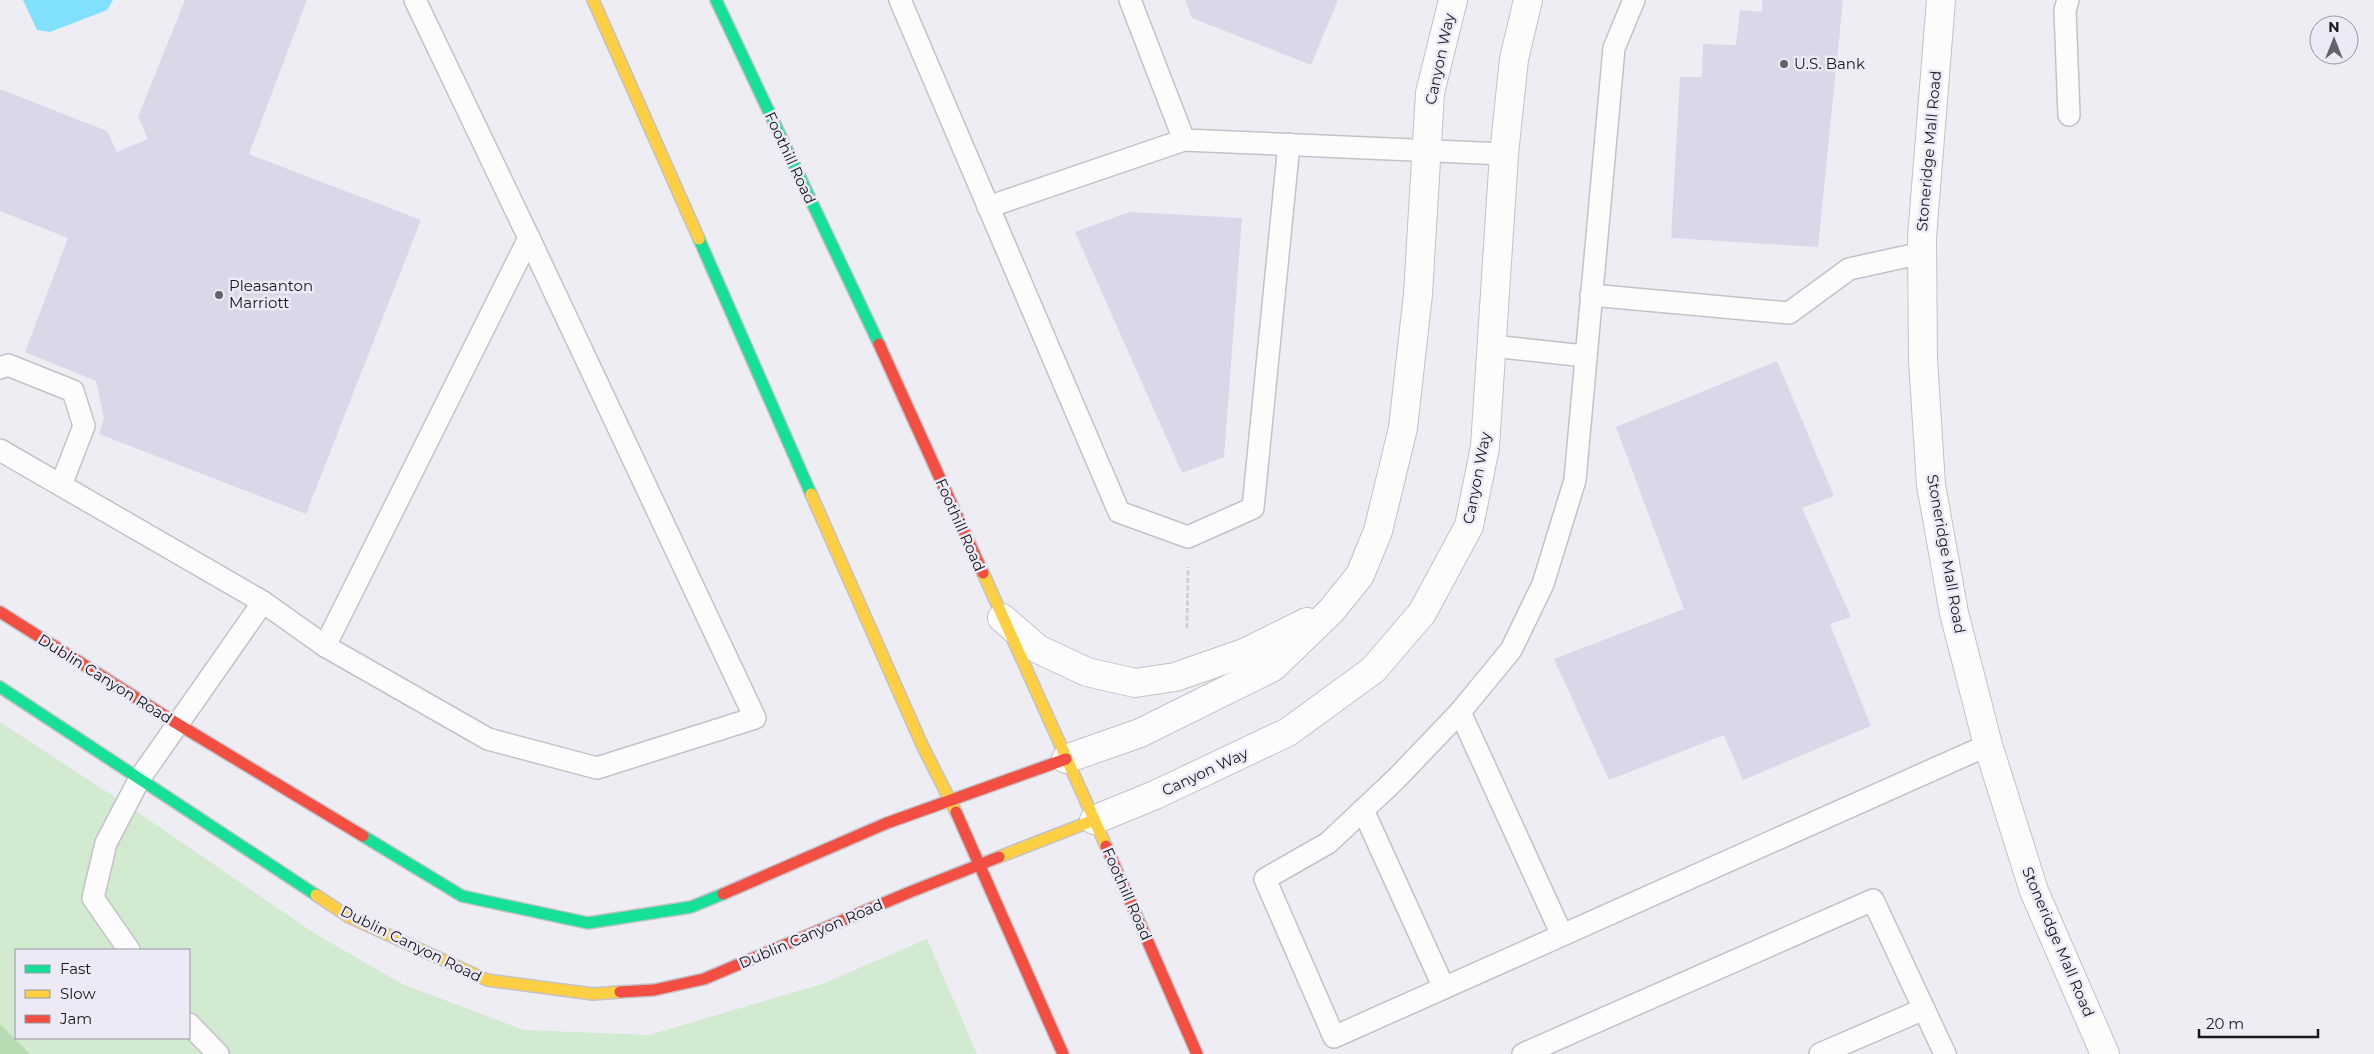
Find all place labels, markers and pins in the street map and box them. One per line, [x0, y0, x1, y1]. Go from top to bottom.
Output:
place label: U.S. Bank [1794, 54, 1865, 73]
marker: U.S. Bank [1778, 58, 1790, 70]
place label: Pleasanton Marriott [229, 276, 313, 312]
marker: Pleasanton Marriott [213, 289, 225, 301]

